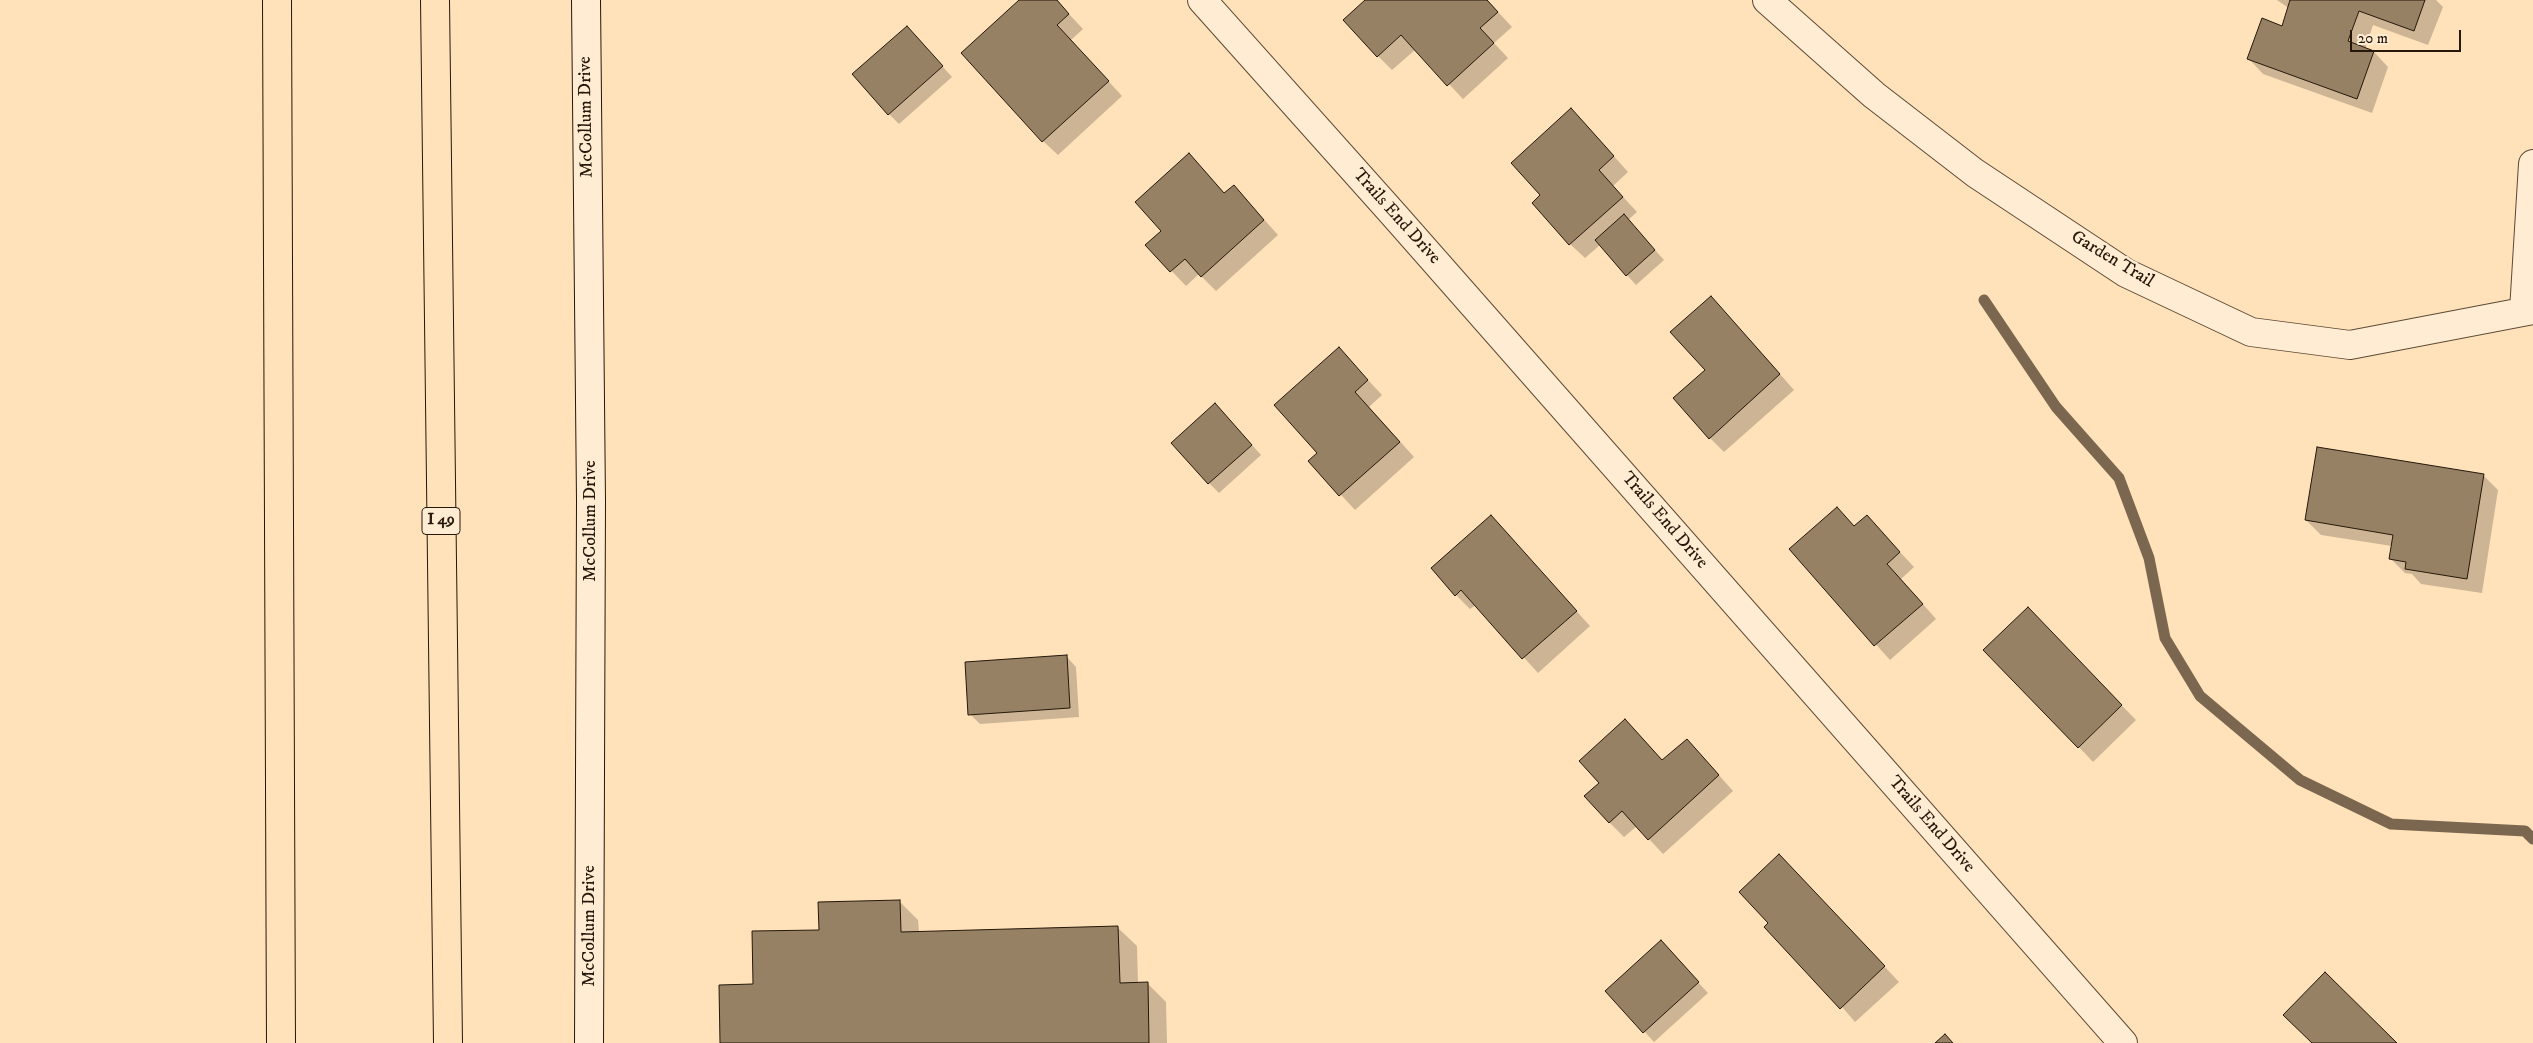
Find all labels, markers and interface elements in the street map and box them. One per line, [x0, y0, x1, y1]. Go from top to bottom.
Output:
scale bar [2353, 20, 2464, 52]
text: 20 m [2358, 29, 2388, 48]
street label: McCollum Drive [575, 56, 599, 178]
street label: Trails End Drive [1347, 165, 1445, 269]
street label: Garden Trail [2067, 227, 2157, 293]
street label: McCollum Drive [580, 460, 602, 582]
street label: Trails End Drive [1616, 468, 1712, 574]
road number: I 49 [422, 508, 460, 534]
street label: Trails End Drive [1883, 772, 1979, 878]
street label: McCollum Drive [579, 865, 601, 987]

